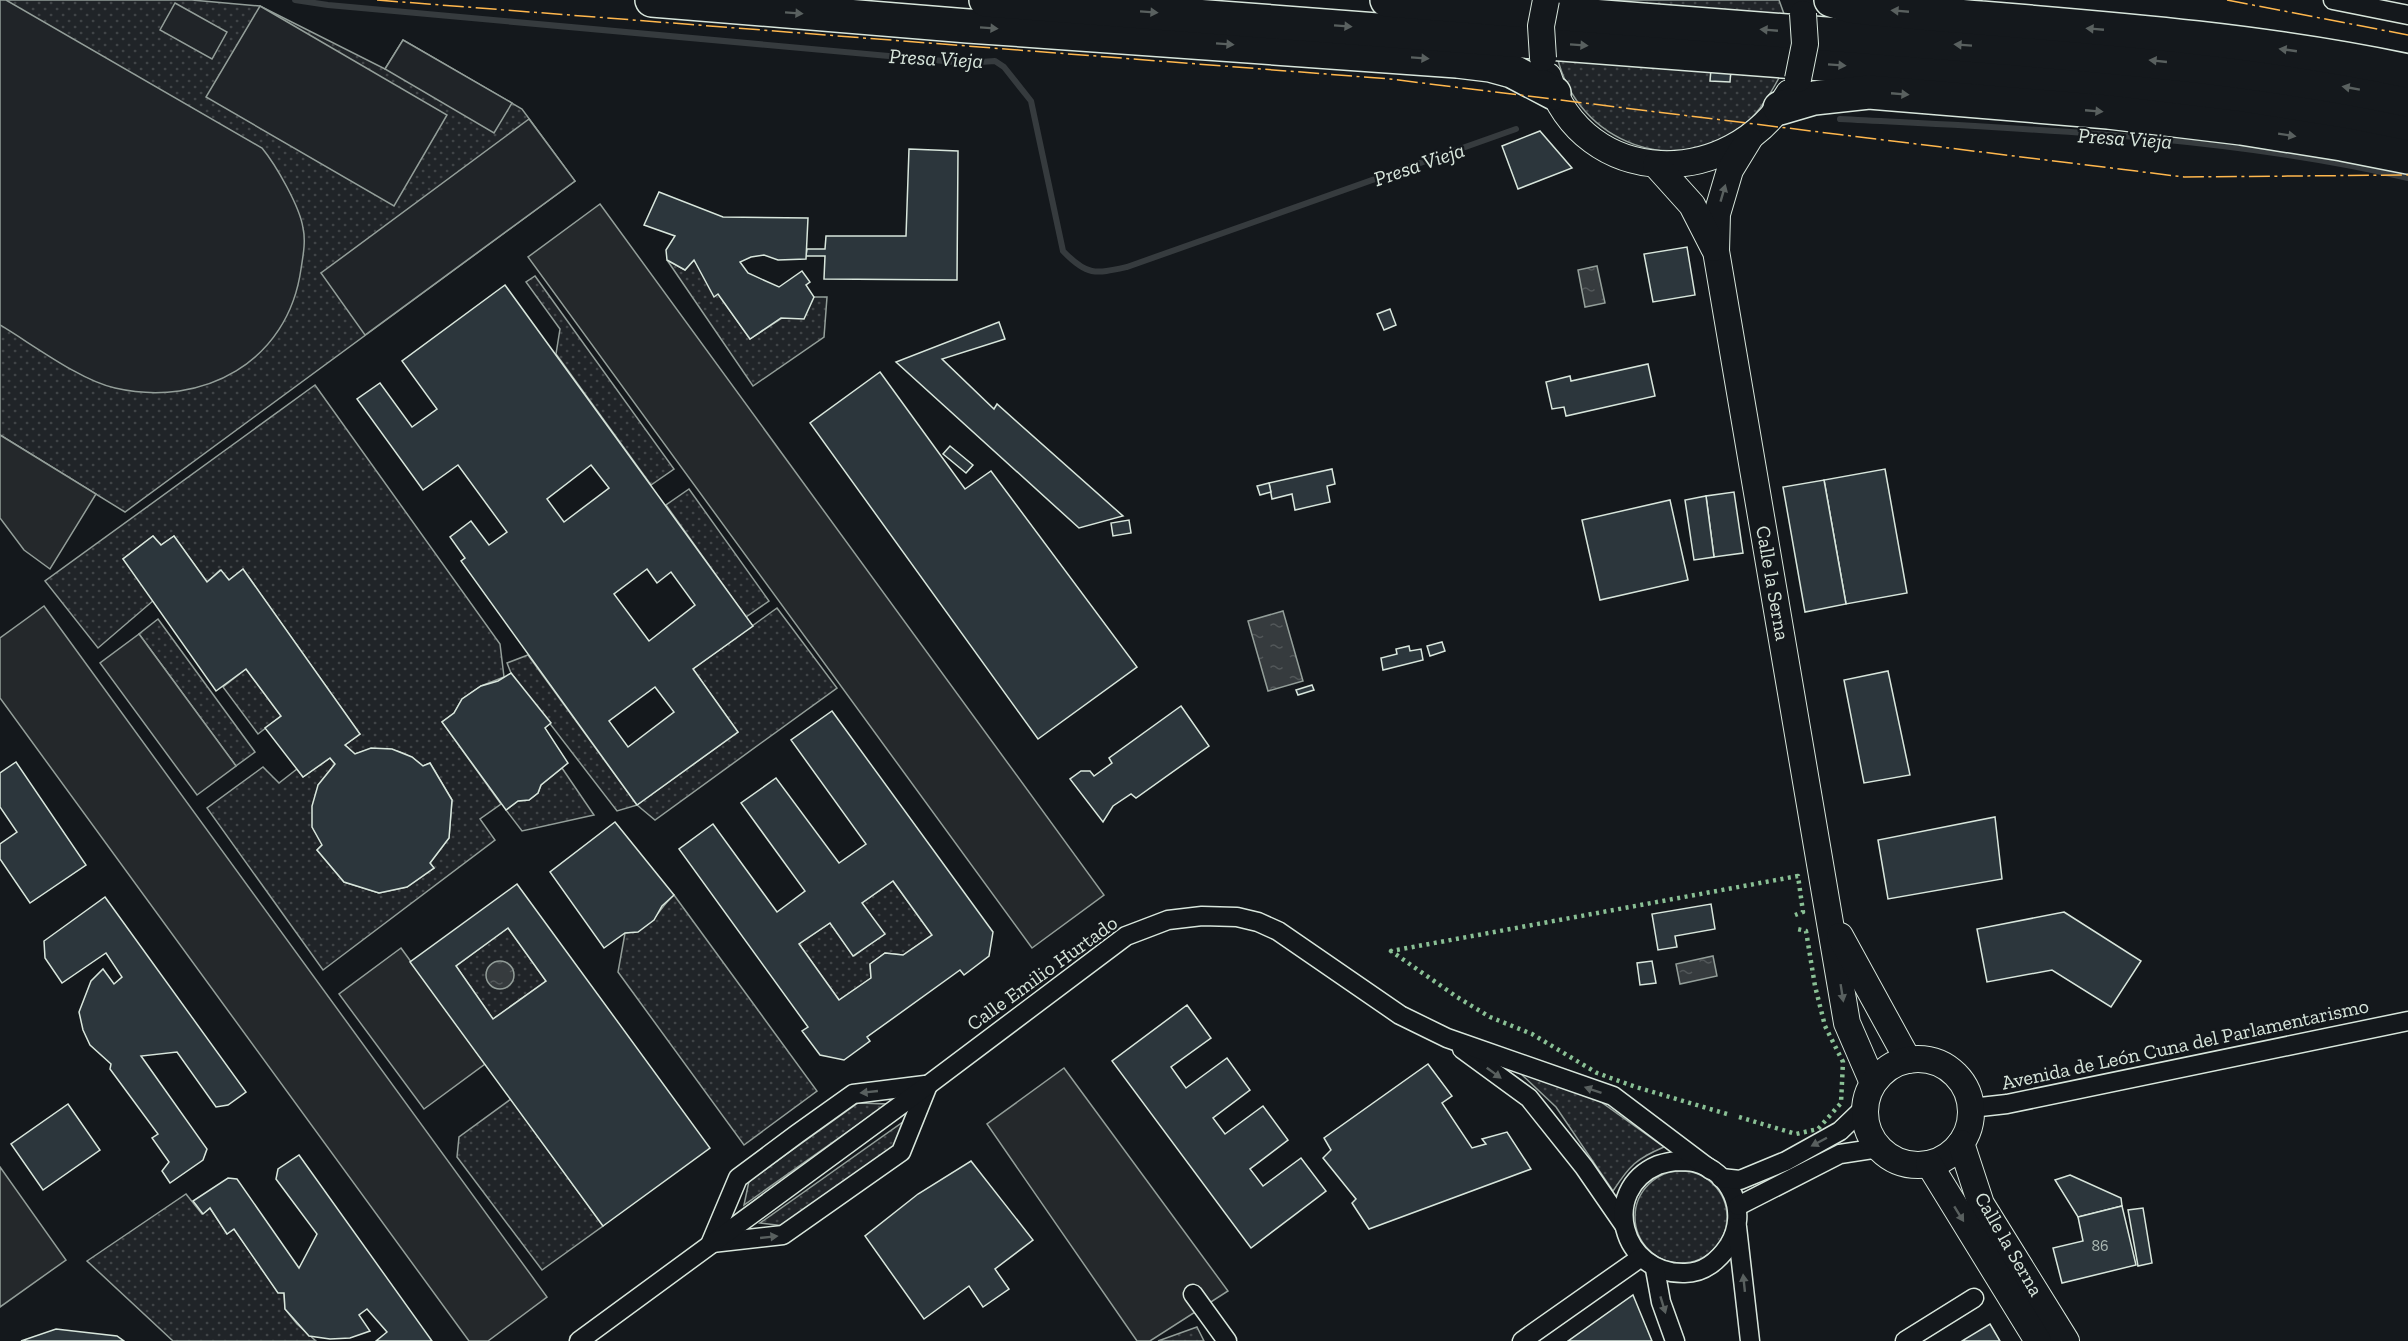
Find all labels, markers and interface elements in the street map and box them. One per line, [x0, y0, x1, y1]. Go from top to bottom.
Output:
one-way arrow [1139, 7, 1158, 17]
one-way arrow [1891, 7, 1910, 16]
one-way arrow [785, 8, 804, 18]
one-way arrow [1334, 22, 1353, 31]
one-way arrow [979, 23, 998, 33]
one-way arrow [2085, 24, 2104, 34]
one-way arrow [1759, 25, 1778, 35]
one-way arrow [1216, 40, 1235, 49]
one-way arrow [1570, 40, 1589, 50]
one-way arrow [1954, 40, 1973, 50]
water label: Presa Vieja [888, 43, 984, 73]
one-way arrow [2279, 46, 2298, 55]
one-way arrow [1410, 53, 1429, 63]
one-way arrow [2148, 56, 2167, 66]
one-way arrow [1827, 60, 1846, 69]
one-way arrow [2341, 83, 2360, 92]
one-way arrow [1890, 90, 1909, 99]
one-way arrow [2084, 106, 2103, 116]
water label: Presa Vieja [2077, 122, 2173, 154]
one-way arrow [2278, 131, 2297, 140]
water label: Presa Vieja [1370, 137, 1468, 191]
one-way arrow [1719, 184, 1728, 202]
street label: Calle la Serna [1751, 524, 1795, 643]
street label: Calle Emilio Hurtado [962, 910, 1122, 1036]
one-way arrow [1837, 984, 1846, 1003]
street label: Avenida de León Cuna del Parlamentarismo [1999, 993, 2371, 1095]
one-way arrow [1486, 1066, 1501, 1078]
one-way arrow [1584, 1084, 1602, 1094]
one-way arrow [860, 1087, 879, 1097]
one-way arrow [1810, 1137, 1827, 1147]
street label: Calle la Serna [1970, 1188, 2049, 1301]
one-way arrow [1953, 1206, 1964, 1223]
one-way arrow [759, 1232, 778, 1242]
house number: 86 [2091, 1236, 2109, 1255]
one-way arrow [1740, 1273, 1749, 1292]
one-way arrow [1659, 1296, 1668, 1314]

